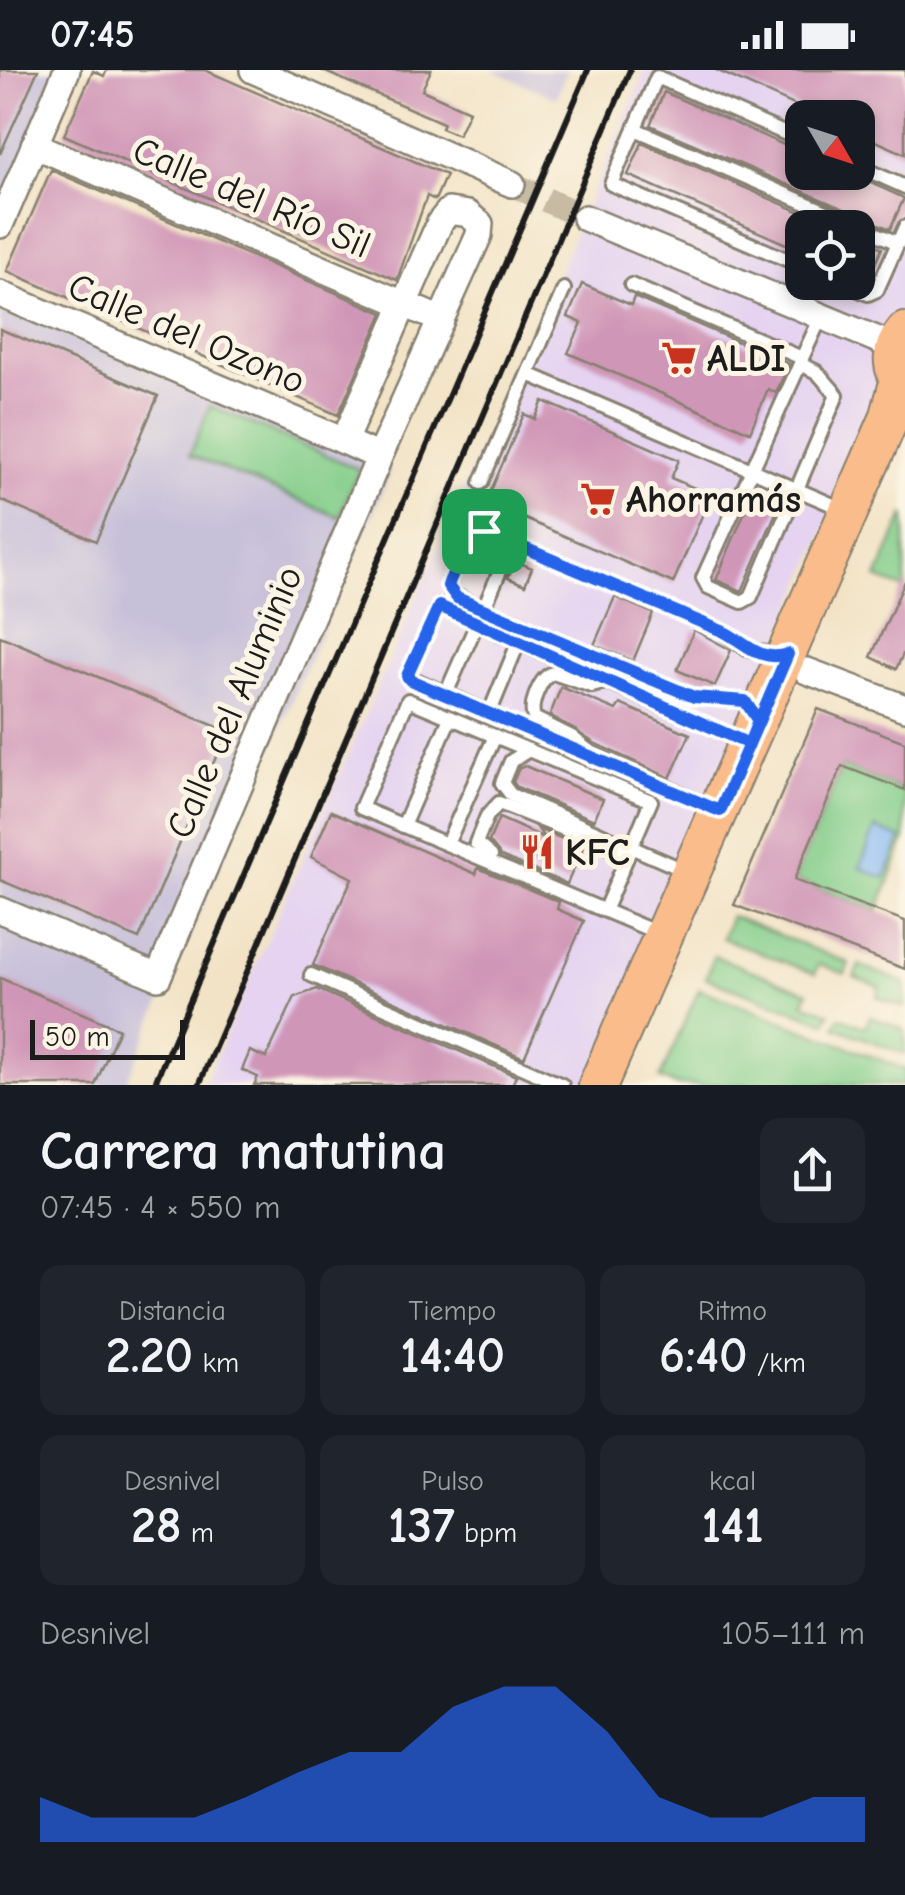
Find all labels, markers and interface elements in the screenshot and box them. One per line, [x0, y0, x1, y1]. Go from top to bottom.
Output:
text: 07:45 [50, 13, 135, 57]
north arrow [785, 100, 875, 190]
map controls [785, 100, 875, 300]
street label: Calle del Río Sil [126, 128, 377, 268]
button: locate [785, 210, 875, 300]
street label: Calle del Ozono [62, 264, 312, 404]
place label: ALDI [707, 337, 786, 381]
supermarket icon: ALDI [660, 339, 698, 377]
place label: Ahorramás [626, 478, 801, 522]
supermarket icon: Ahorramás [579, 480, 617, 518]
pin [442, 489, 527, 574]
icon: arrive [457, 504, 512, 559]
street label: Calle del Aluminio [158, 560, 312, 845]
place label: KFC [565, 831, 630, 875]
restaurant icon: KFC [518, 833, 556, 871]
scale bar [30, 1015, 185, 1060]
text: 50 m [45, 1021, 110, 1053]
button: share [760, 1118, 865, 1223]
text: Carrera matutina [40, 1119, 446, 1183]
text: 07:45 · 4 × 550 m [40, 1189, 280, 1226]
text: Distancia [119, 1295, 226, 1327]
text: Tiempo [409, 1295, 496, 1327]
text: Ritmo [698, 1295, 767, 1327]
text: 2.20 [106, 1327, 193, 1385]
text: 14:40 [400, 1327, 505, 1385]
text: 6:40 [659, 1327, 748, 1385]
text: km [193, 1347, 239, 1379]
text: /km [748, 1347, 806, 1379]
text: Desnivel [124, 1465, 221, 1497]
text: Pulso [421, 1465, 484, 1497]
text: kcal [709, 1465, 756, 1497]
text: 28 [131, 1497, 181, 1555]
text: 137 [388, 1497, 455, 1555]
text: 141 [701, 1497, 764, 1555]
text: m [181, 1517, 214, 1549]
text: bpm [455, 1517, 517, 1549]
text: Desnivel [40, 1615, 150, 1652]
text: 105–111 m [721, 1615, 865, 1652]

